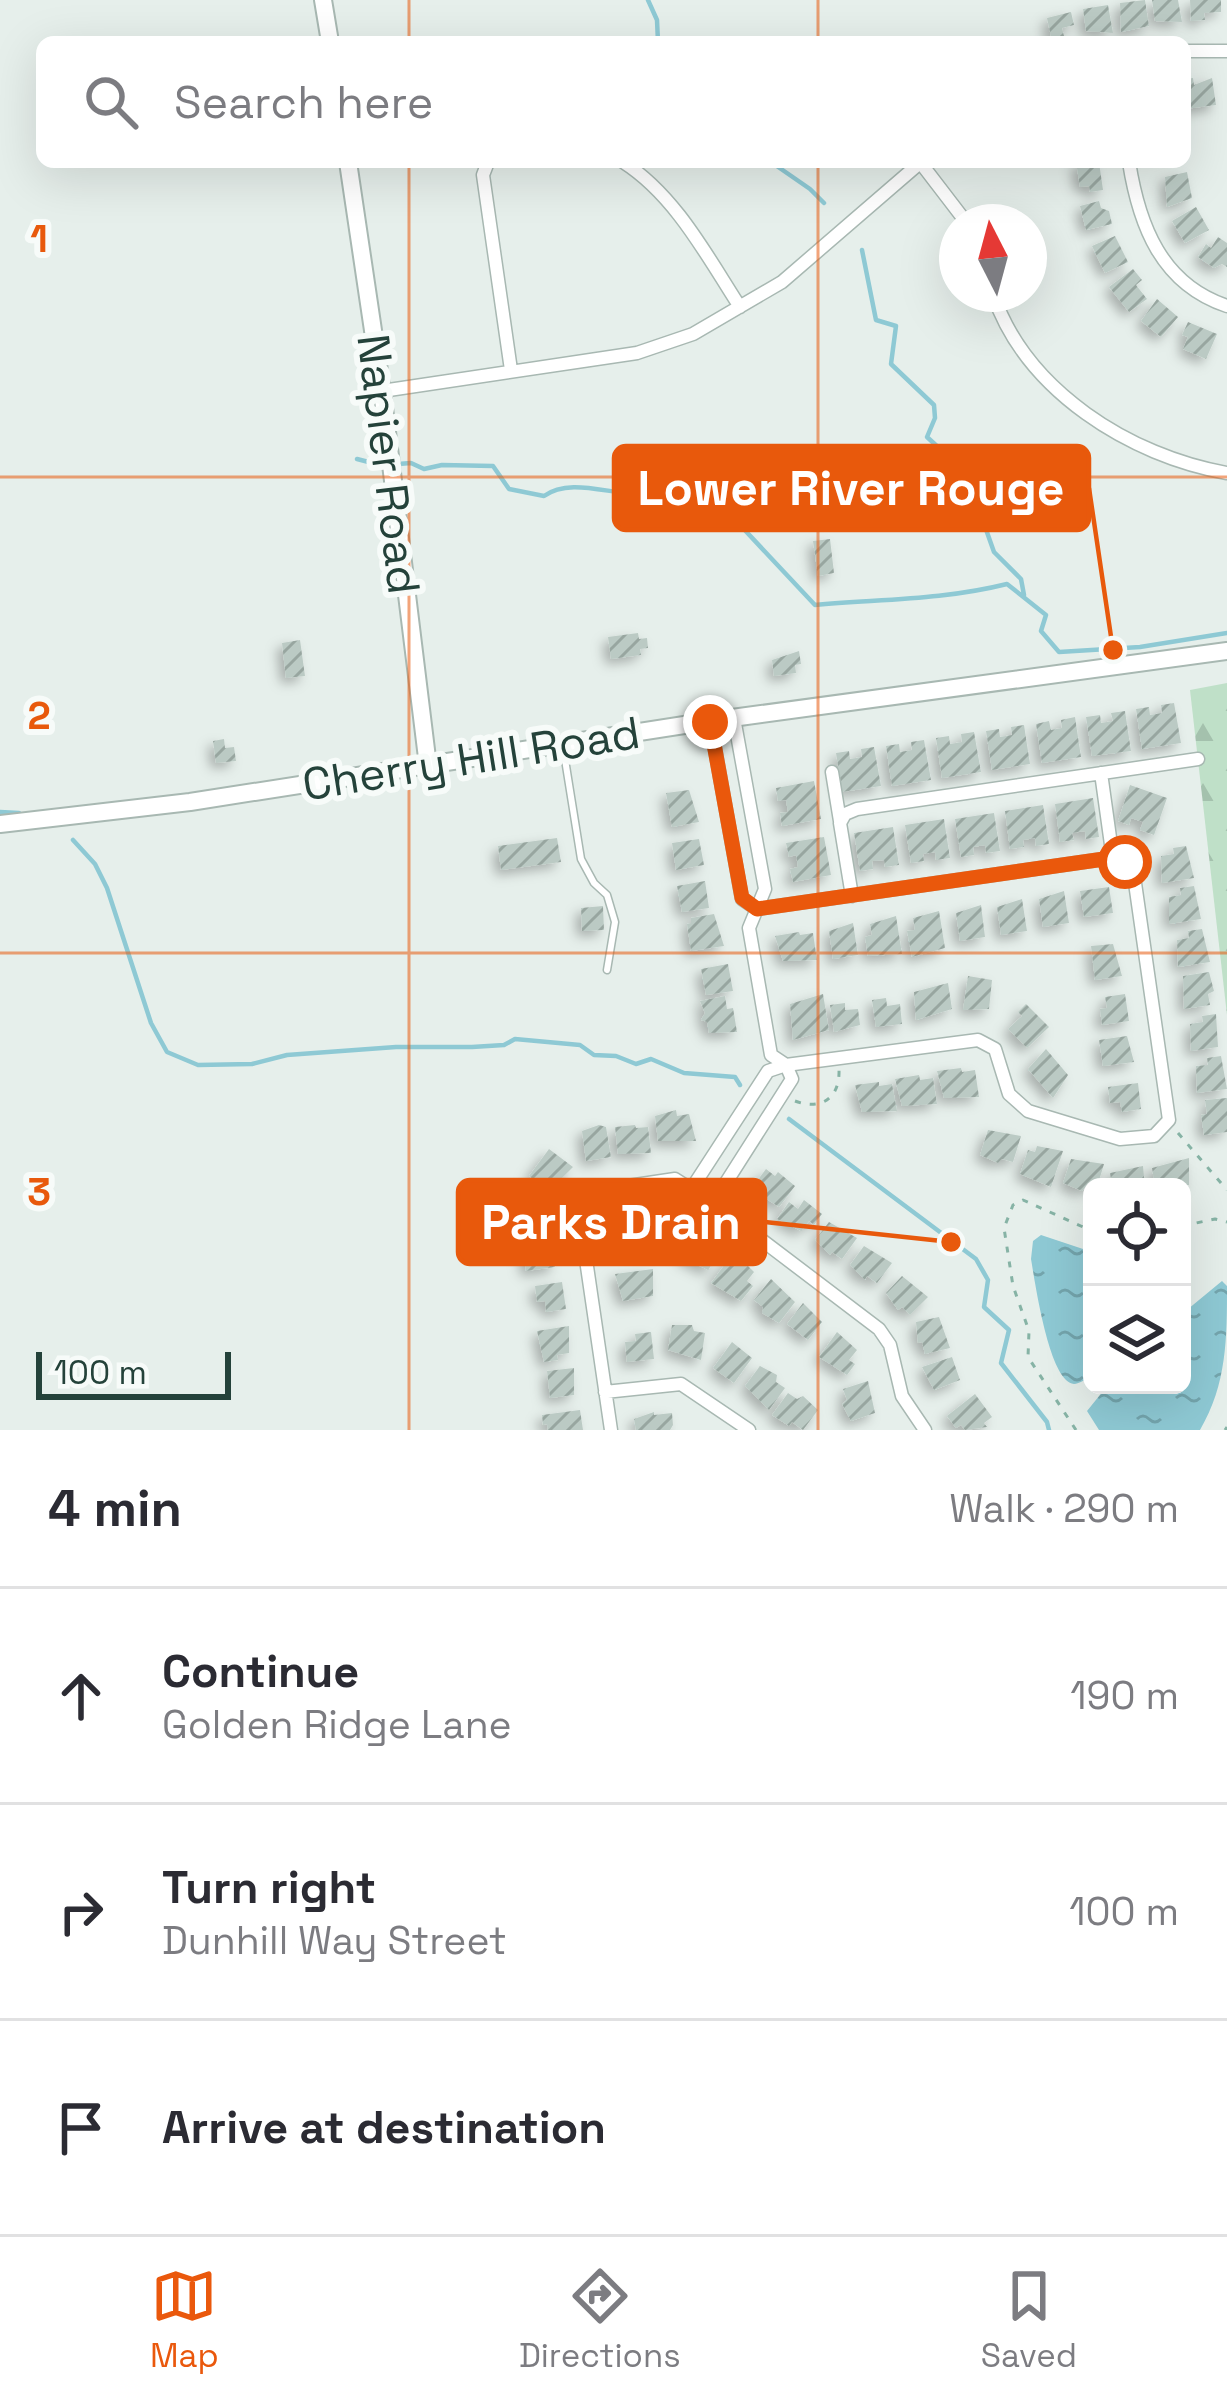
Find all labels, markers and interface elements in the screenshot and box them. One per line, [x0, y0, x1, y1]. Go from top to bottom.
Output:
search box [36, 36, 1191, 168]
icon: search [78, 69, 144, 135]
text: Search here [174, 74, 433, 131]
north arrow [939, 204, 1047, 312]
text: 1 [30, 214, 48, 263]
street label: Napier Road [344, 331, 433, 597]
callout: Lower River Rouge [614, 446, 1089, 530]
text: Lower River Rouge [638, 458, 1064, 519]
text: 2 [27, 691, 51, 740]
route end [683, 695, 737, 749]
street label: Cherry Hill Road [298, 704, 644, 813]
route start [1098, 835, 1152, 889]
text: 3 [27, 1167, 51, 1216]
map controls [1083, 1178, 1191, 1394]
button: locate [1083, 1178, 1191, 1286]
callout: Parks Drain [458, 1180, 765, 1264]
text: Parks Drain [481, 1192, 741, 1253]
button: layers [1083, 1286, 1191, 1394]
scale bar [36, 1346, 231, 1399]
text: 100 m [54, 1352, 147, 1394]
text: 4 min [48, 1476, 182, 1541]
text: Walk · 290 m [949, 1484, 1179, 1533]
text: Continue [162, 1643, 359, 1700]
icon: ahead [48, 1663, 114, 1729]
text: 190 m [1070, 1671, 1179, 1720]
text: Golden Ridge Lane [162, 1700, 512, 1749]
text: Turn right [162, 1859, 376, 1916]
icon: right [48, 1879, 114, 1945]
text: 100 m [1069, 1887, 1179, 1936]
text: Dunhill Way Street [162, 1916, 507, 1965]
icon: arrive [48, 2095, 114, 2161]
text: Arrive at destination [162, 2099, 606, 2156]
tab: Map [150, 2263, 219, 2377]
tab: Directions [519, 2263, 681, 2377]
tab: Saved [981, 2263, 1077, 2377]

